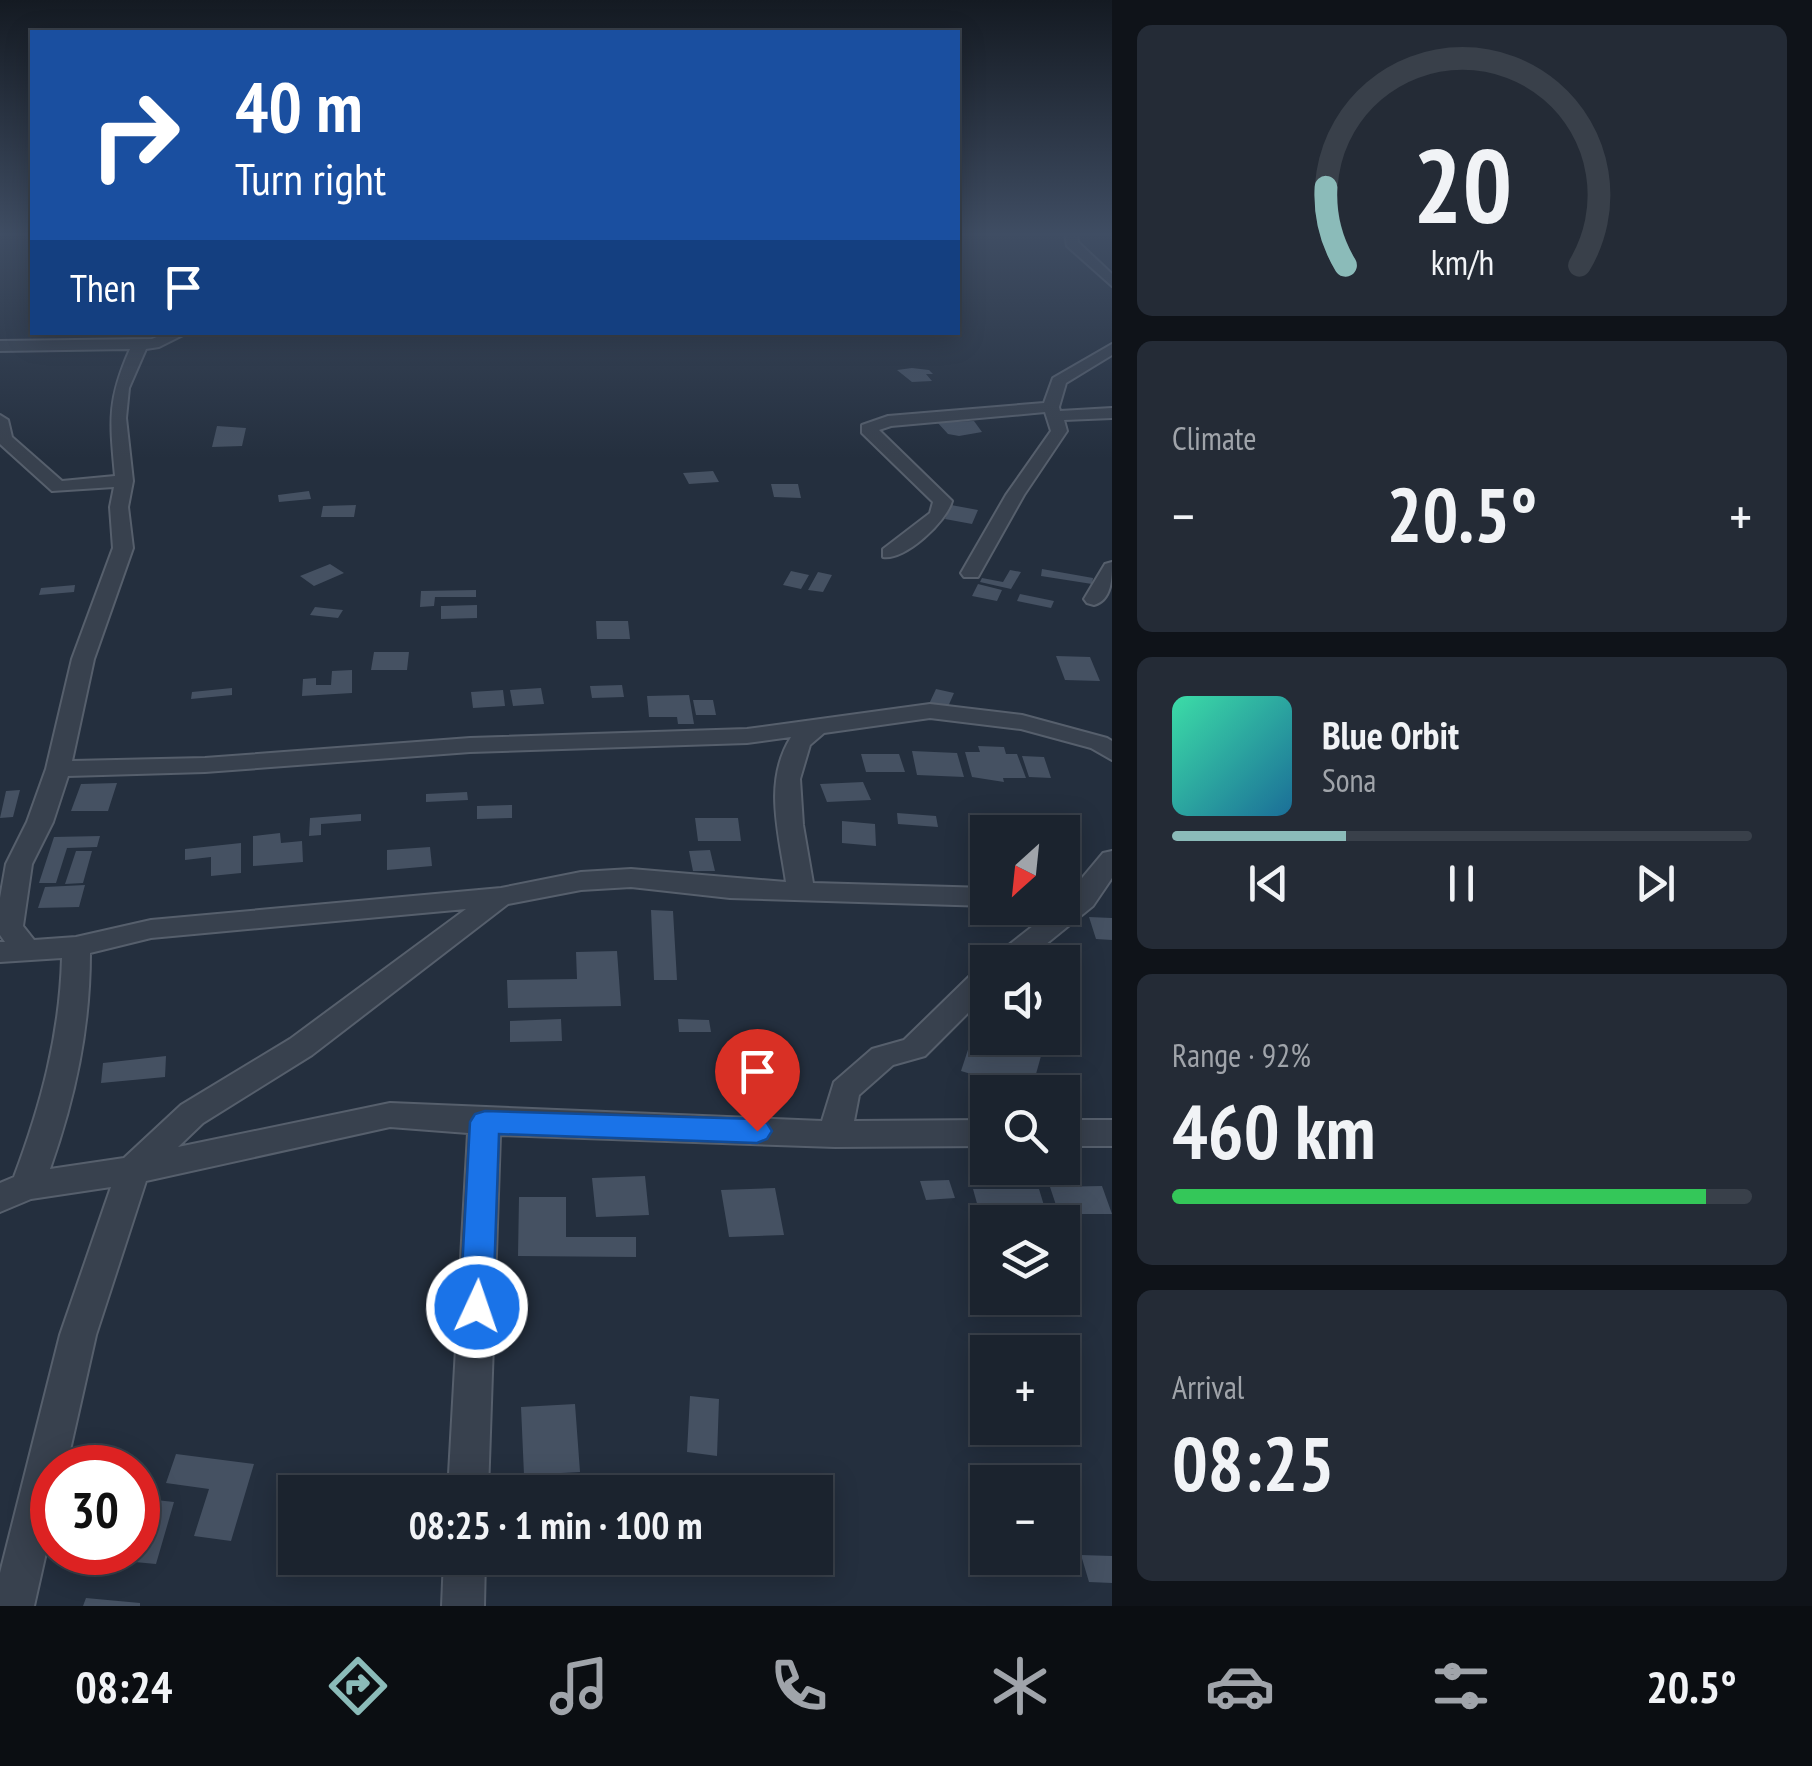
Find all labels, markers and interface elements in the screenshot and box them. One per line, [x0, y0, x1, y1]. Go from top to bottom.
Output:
text: 40 m [235, 61, 363, 151]
icon: right [70, 70, 200, 200]
text: 20 [1412, 117, 1512, 252]
text: Turn right [235, 149, 386, 207]
text: km/h [1430, 239, 1494, 285]
icon: arrive [156, 260, 211, 315]
text: Then [70, 263, 136, 312]
text: Climate [1172, 417, 1256, 459]
text: 20.5° [1387, 466, 1537, 563]
text: − [1172, 480, 1195, 551]
text: + [1729, 480, 1752, 551]
text: Blue Orbit [1322, 710, 1459, 759]
text: Sona [1322, 759, 1376, 801]
north arrow [970, 815, 1080, 925]
map controls [970, 815, 1080, 1575]
icon: previous [1241, 856, 1296, 911]
icon: pause [1434, 856, 1489, 911]
icon: next [1628, 856, 1683, 911]
button: sound [970, 945, 1080, 1055]
pin [715, 1029, 800, 1132]
text: Range · 92% [1172, 1034, 1311, 1076]
icon: arrive [730, 1044, 785, 1099]
button: search [970, 1075, 1080, 1185]
text: 460 km [1172, 1083, 1376, 1180]
button: layers [970, 1205, 1080, 1315]
position arrow [425, 1255, 529, 1359]
button: + [970, 1335, 1080, 1445]
text: Arrival [1172, 1366, 1244, 1408]
text: 08:25 [1172, 1415, 1334, 1512]
speed limit sign: 30 [30, 1445, 160, 1575]
button: − [970, 1465, 1080, 1575]
text: 08:25 · 1 min · 100 m [409, 1500, 702, 1549]
icon: directions [323, 1651, 393, 1721]
icon: music [544, 1651, 614, 1721]
icon: phone [764, 1651, 834, 1721]
icon: climate [985, 1651, 1055, 1721]
icon: car [1205, 1651, 1275, 1721]
icon: filters [1426, 1651, 1496, 1721]
text: 08:24 [75, 1657, 173, 1715]
text: 20.5° [1646, 1657, 1737, 1715]

